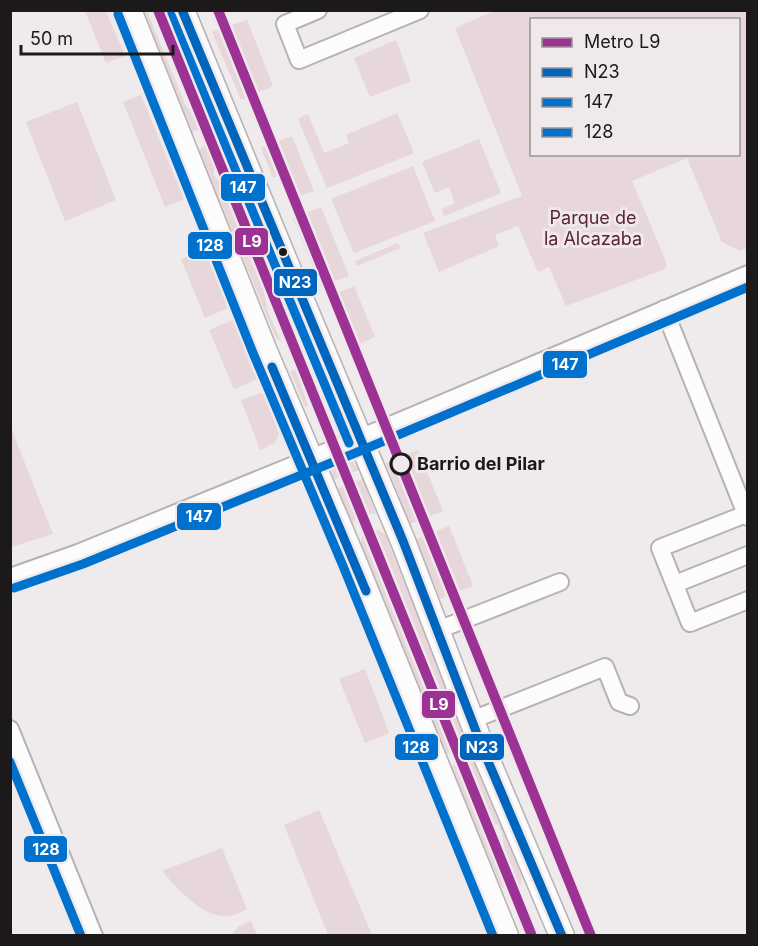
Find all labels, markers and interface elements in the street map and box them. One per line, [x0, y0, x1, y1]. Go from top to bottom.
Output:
scale bar [21, 18, 172, 56]
legend [530, 18, 740, 156]
text: 50 m [30, 28, 73, 49]
text: Metro L9 [584, 31, 660, 52]
text: N23 [584, 61, 620, 82]
text: 147 [584, 91, 613, 112]
text: 128 [584, 121, 613, 142]
line badge: 147 [220, 173, 266, 202]
text: 147 [229, 177, 257, 197]
park label: Parque de la Alcazaba [544, 207, 642, 249]
line badge: L9 [234, 227, 269, 256]
line badge: 128 [187, 231, 233, 260]
text: L9 [242, 231, 262, 251]
text: 128 [196, 235, 224, 255]
unlabelled marker [277, 246, 289, 258]
line badge: N23 [273, 268, 318, 297]
text: N23 [279, 272, 311, 292]
line badge: 147 [542, 350, 588, 379]
text: 147 [551, 354, 579, 374]
marker: Barrio del Pilar [390, 453, 412, 475]
place label: Barrio del Pilar [417, 453, 545, 474]
line badge: 147 [176, 502, 222, 531]
text: 147 [185, 506, 213, 526]
line badge: L9 [421, 690, 456, 719]
text: L9 [429, 694, 449, 714]
line badge: 128 [394, 733, 439, 761]
line badge: N23 [459, 733, 505, 761]
text: 128 [402, 737, 430, 757]
text: N23 [466, 737, 498, 757]
line badge: 128 [23, 835, 68, 863]
text: 128 [32, 839, 60, 859]

